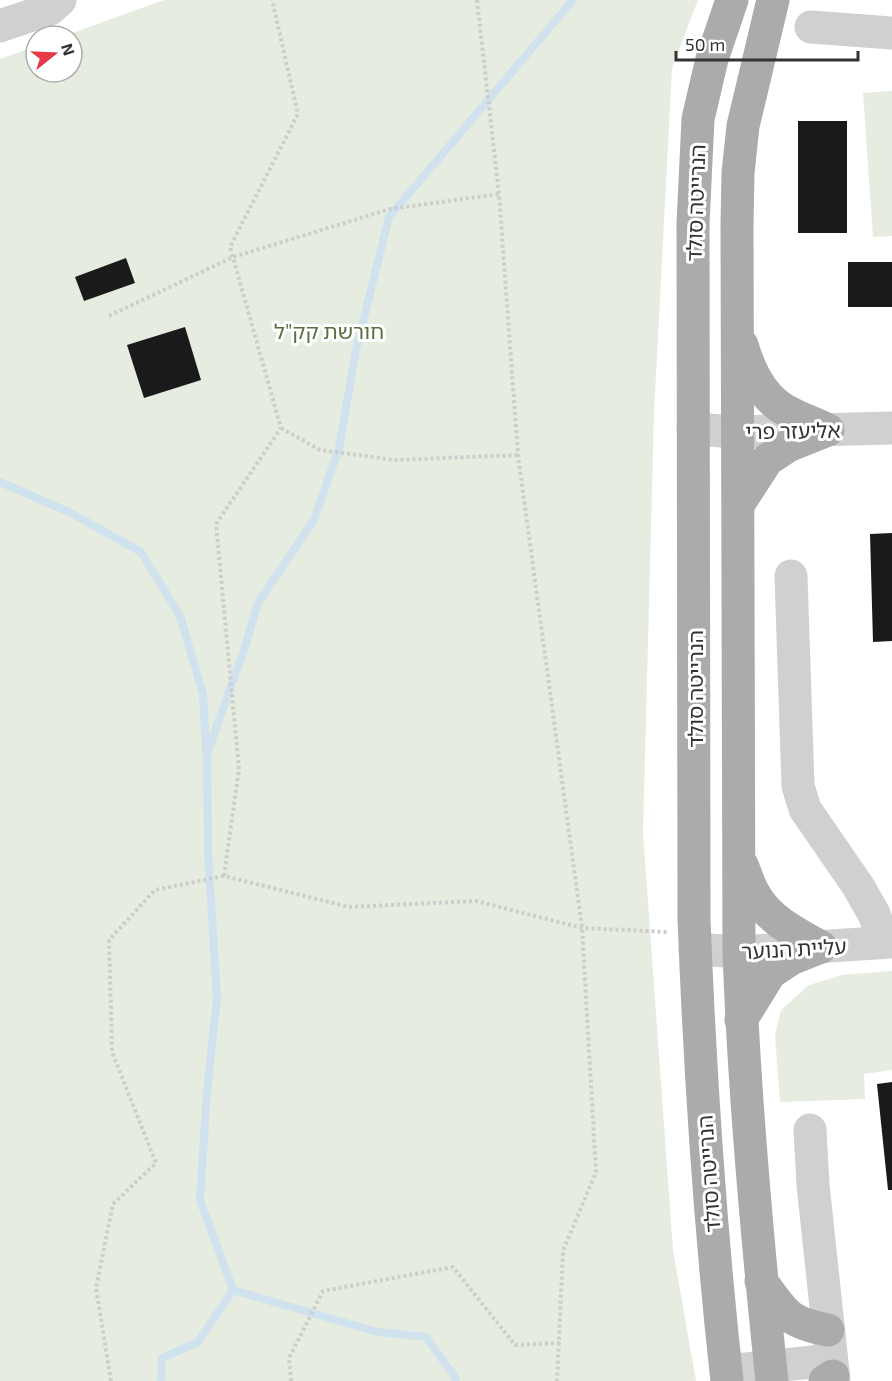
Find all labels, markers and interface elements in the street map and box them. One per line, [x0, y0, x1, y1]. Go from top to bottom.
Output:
north arrow [24, 24, 84, 84]
scale bar [676, 24, 858, 62]
text: 50 m [685, 33, 725, 55]
text: N [58, 41, 80, 58]
street label: הנרייטה סולד [680, 144, 710, 262]
park label: חורשת קק"ל [274, 318, 384, 343]
street label: אליעזר פרי [745, 417, 841, 443]
street label: הנרייטה סולד [682, 630, 707, 748]
street label: עליית הנוער [741, 933, 847, 963]
street label: הנרייטה סולד [691, 1114, 725, 1234]

